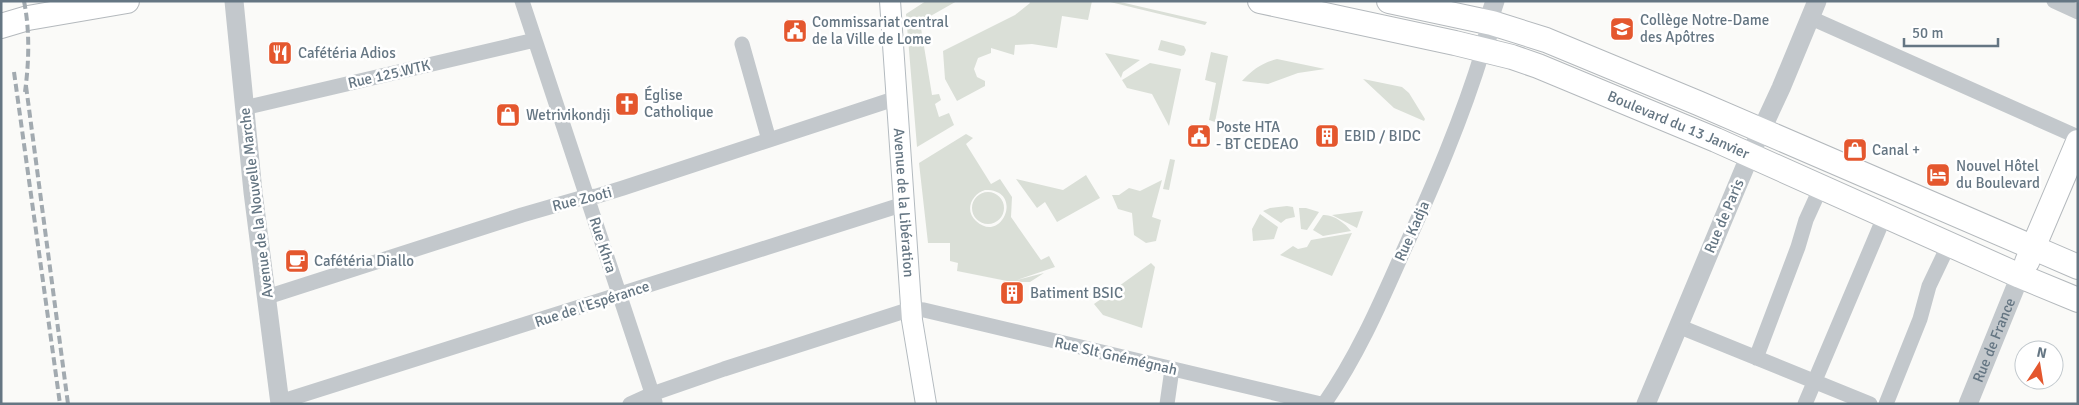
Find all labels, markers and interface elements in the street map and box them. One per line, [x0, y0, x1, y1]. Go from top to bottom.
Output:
place label: Collège Notre-Dame des Apôtres [1640, 11, 1769, 46]
place label: Commissariat central de la Ville de Lome [812, 13, 949, 48]
scale bar [1904, 15, 1998, 47]
school or university icon: Collège Notre-Dame des Apôtres [1609, 16, 1635, 42]
public building icon: Commissariat central de la Ville de Lome [782, 18, 808, 44]
text: 50 m [1912, 24, 1943, 42]
restaurant icon: Cafétéria Adios [267, 40, 293, 66]
place label: Cafétéria Adios [298, 44, 396, 62]
street label: Rue 125.WTK [346, 56, 432, 92]
place label: Église Catholique [644, 85, 714, 121]
street label: Boulevard du 13 Janvier [1605, 87, 1753, 163]
church icon: Église Catholique [614, 91, 640, 117]
shop icon: Wetrivikondji [495, 102, 521, 128]
place label: Wetrivikondji [526, 106, 611, 124]
street label: Avenue de la Nouvelle Marche [235, 107, 277, 299]
place label: Poste HTA - BT CEDEAO [1216, 118, 1299, 153]
public building icon: Poste HTA - BT CEDEAO [1186, 123, 1212, 149]
building icon: EBID / BIDC [1314, 123, 1340, 149]
street label: Avenue de la Libération [890, 127, 918, 278]
place label: EBID / BIDC [1344, 127, 1421, 145]
shop icon: Canal + [1842, 137, 1868, 163]
place label: Canal + [1872, 141, 1920, 159]
place label: Nouvel Hôtel du Boulevard [1956, 157, 2040, 192]
hotel icon: Nouvel Hôtel du Boulevard [1925, 162, 1951, 188]
street label: Rue de Paris [1700, 176, 1748, 256]
street label: Rue Zooti [550, 183, 614, 215]
street label: Rue Kadja [1391, 198, 1433, 264]
street label: Rue Khra [586, 215, 620, 275]
cafe icon: Cafétéria Diallo [284, 248, 310, 274]
place label: Cafétéria Diallo [314, 252, 414, 270]
street label: Rue de l'Espérance [532, 277, 652, 331]
building icon: Batiment BSIC [999, 280, 1025, 306]
place label: Batiment BSIC [1030, 284, 1123, 302]
street label: Rue de France [1969, 295, 2019, 385]
street label: Rue Slt Gnémégnah [1053, 333, 1179, 379]
north arrow [2014, 340, 2064, 390]
text: N [2035, 343, 2048, 362]

